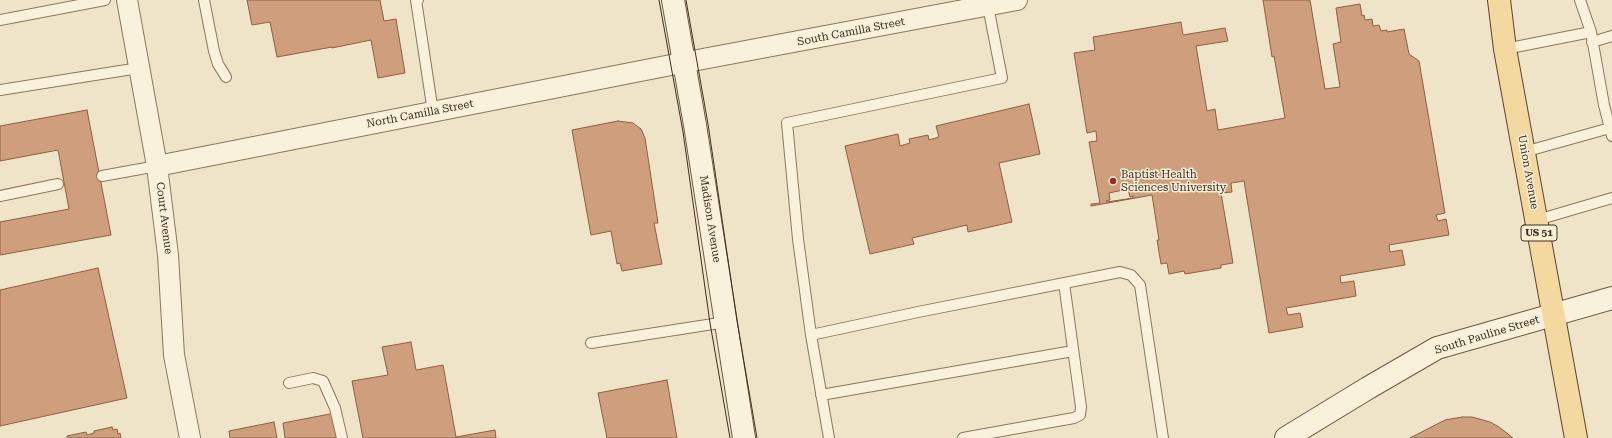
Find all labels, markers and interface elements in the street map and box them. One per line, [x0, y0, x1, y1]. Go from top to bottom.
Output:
street label: South Camilla Street [796, 15, 906, 49]
street label: North Camilla Street [365, 97, 475, 131]
street label: Union Avenue [1515, 134, 1541, 210]
place label: Baptist Health Sciences University [1121, 168, 1226, 194]
street label: Madison Avenue [697, 174, 723, 264]
marker: Baptist Health Sciences University [1108, 176, 1118, 186]
street label: Court Avenue [153, 181, 175, 255]
road number: US 51 [1521, 225, 1557, 241]
street label: South Pauline Street [1433, 313, 1541, 357]

